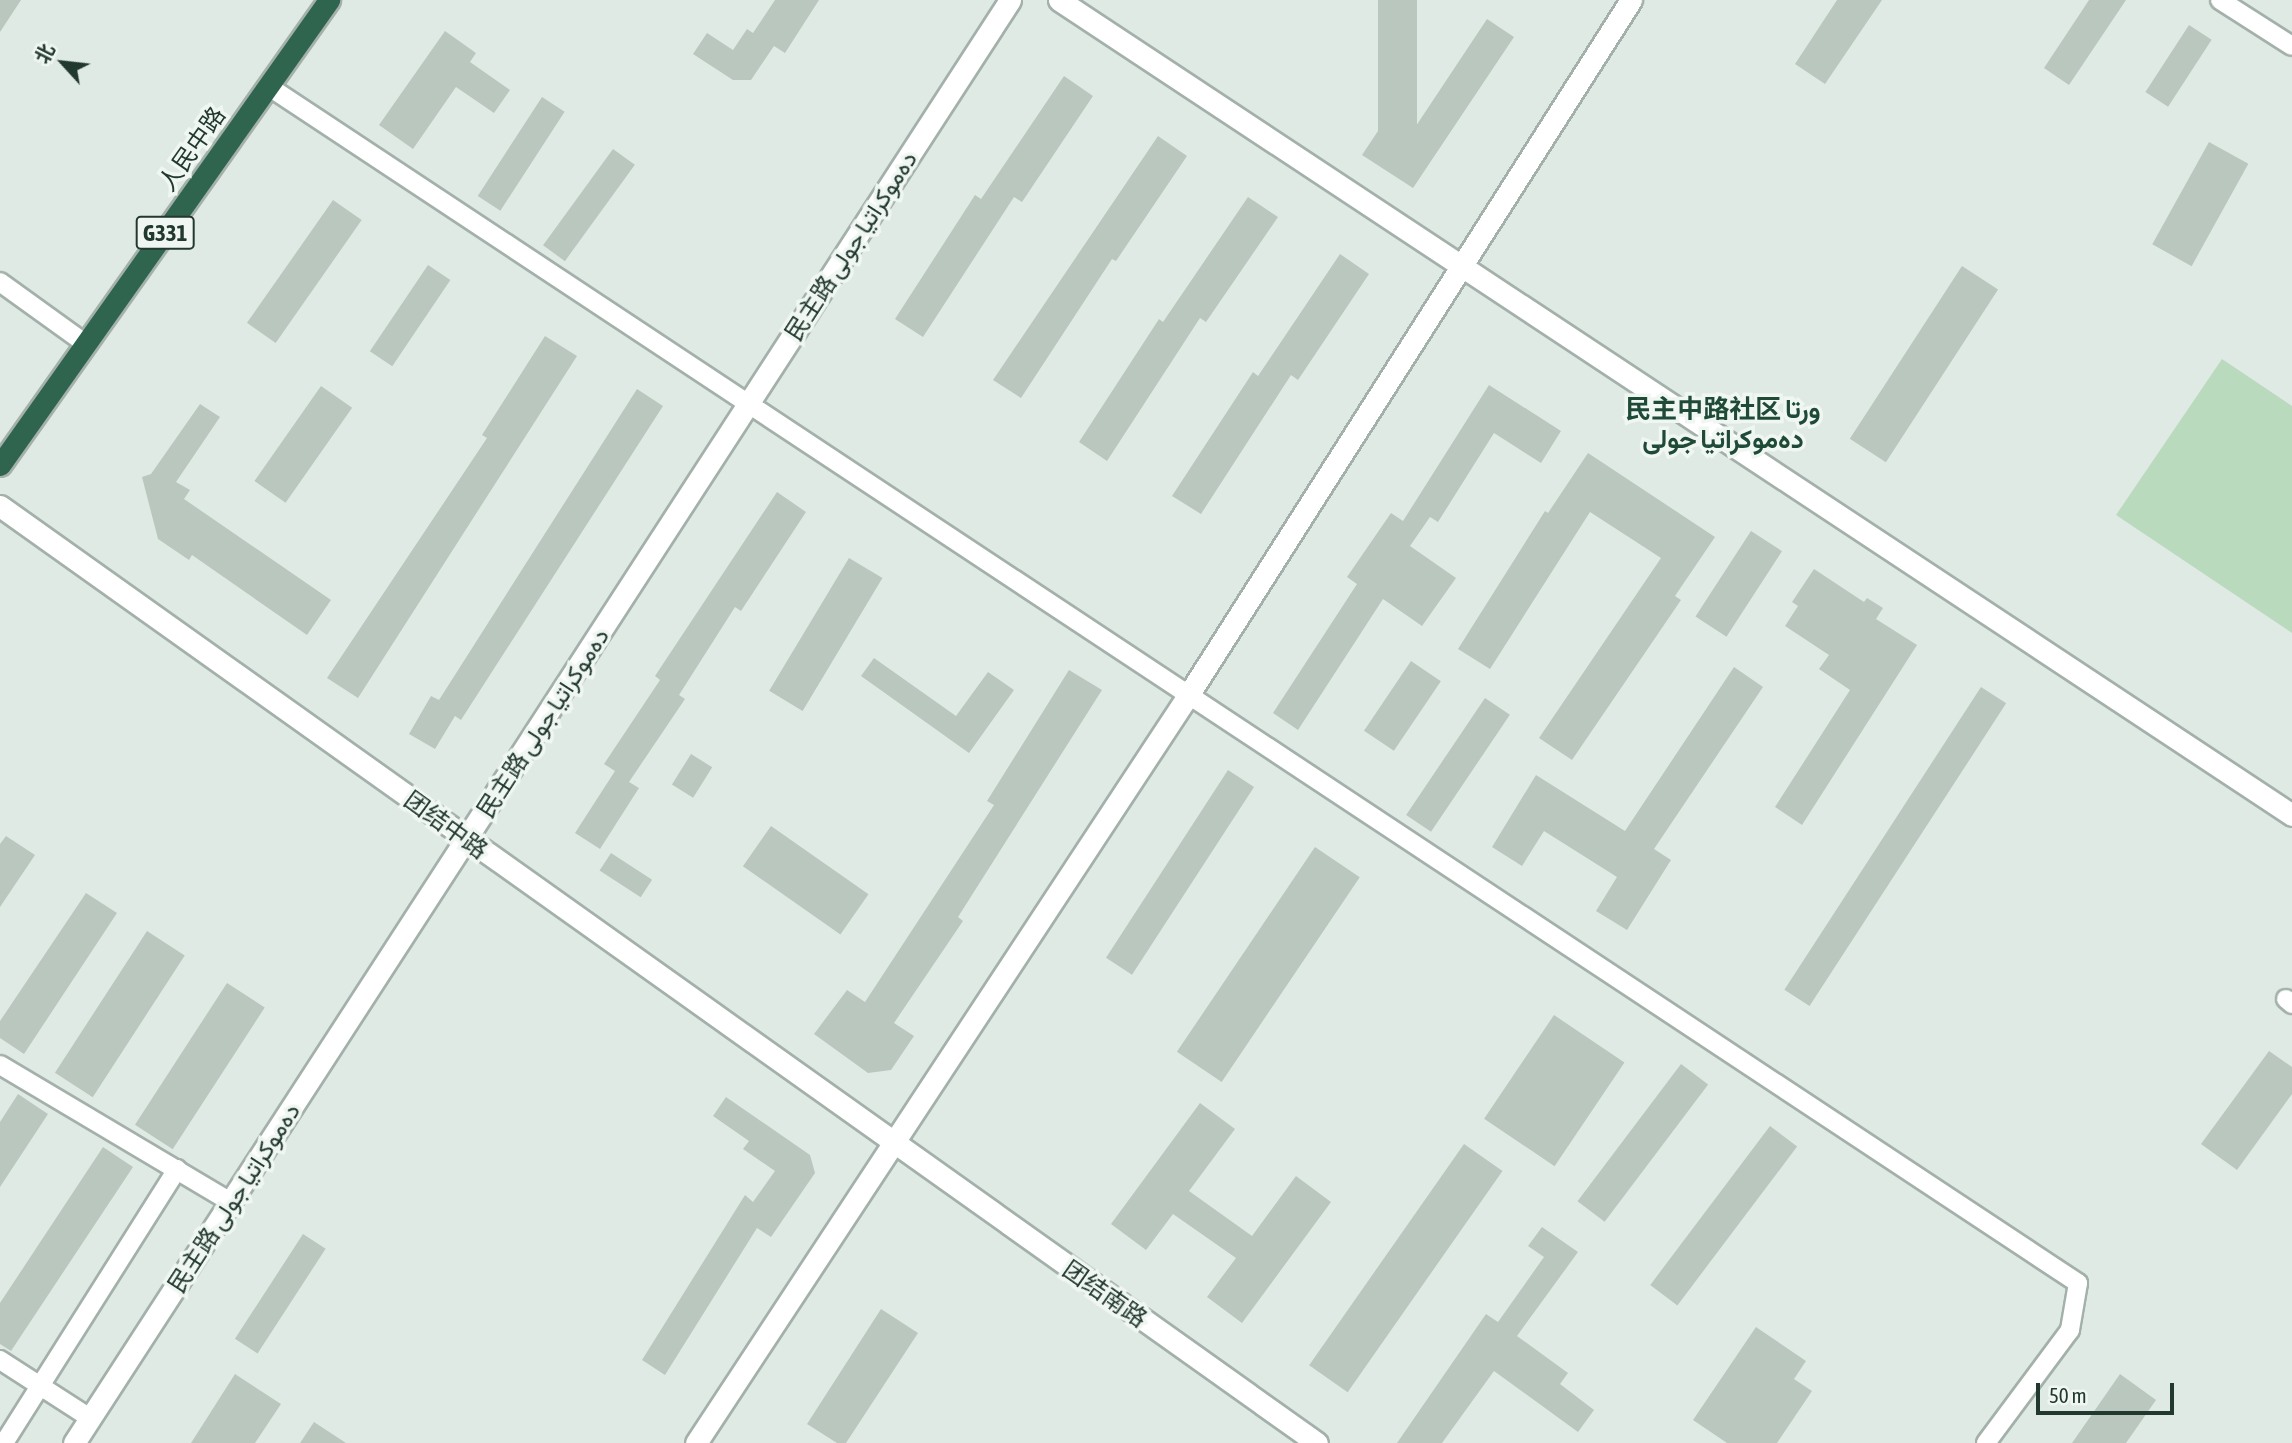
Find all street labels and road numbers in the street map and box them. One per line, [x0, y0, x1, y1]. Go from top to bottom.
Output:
street label: 人民中路 [153, 101, 231, 197]
street label: 民主路 دەموكراتيا جولى [779, 146, 923, 346]
road number: G331 [135, 214, 195, 252]
street label: 民主路 دەموكراتيا جولى [471, 623, 615, 823]
street label: 团结中路 [399, 785, 493, 865]
street label: 民主路 دەموكراتيا جولى [162, 1098, 306, 1298]
street label: 团结南路 [1057, 1255, 1153, 1333]

